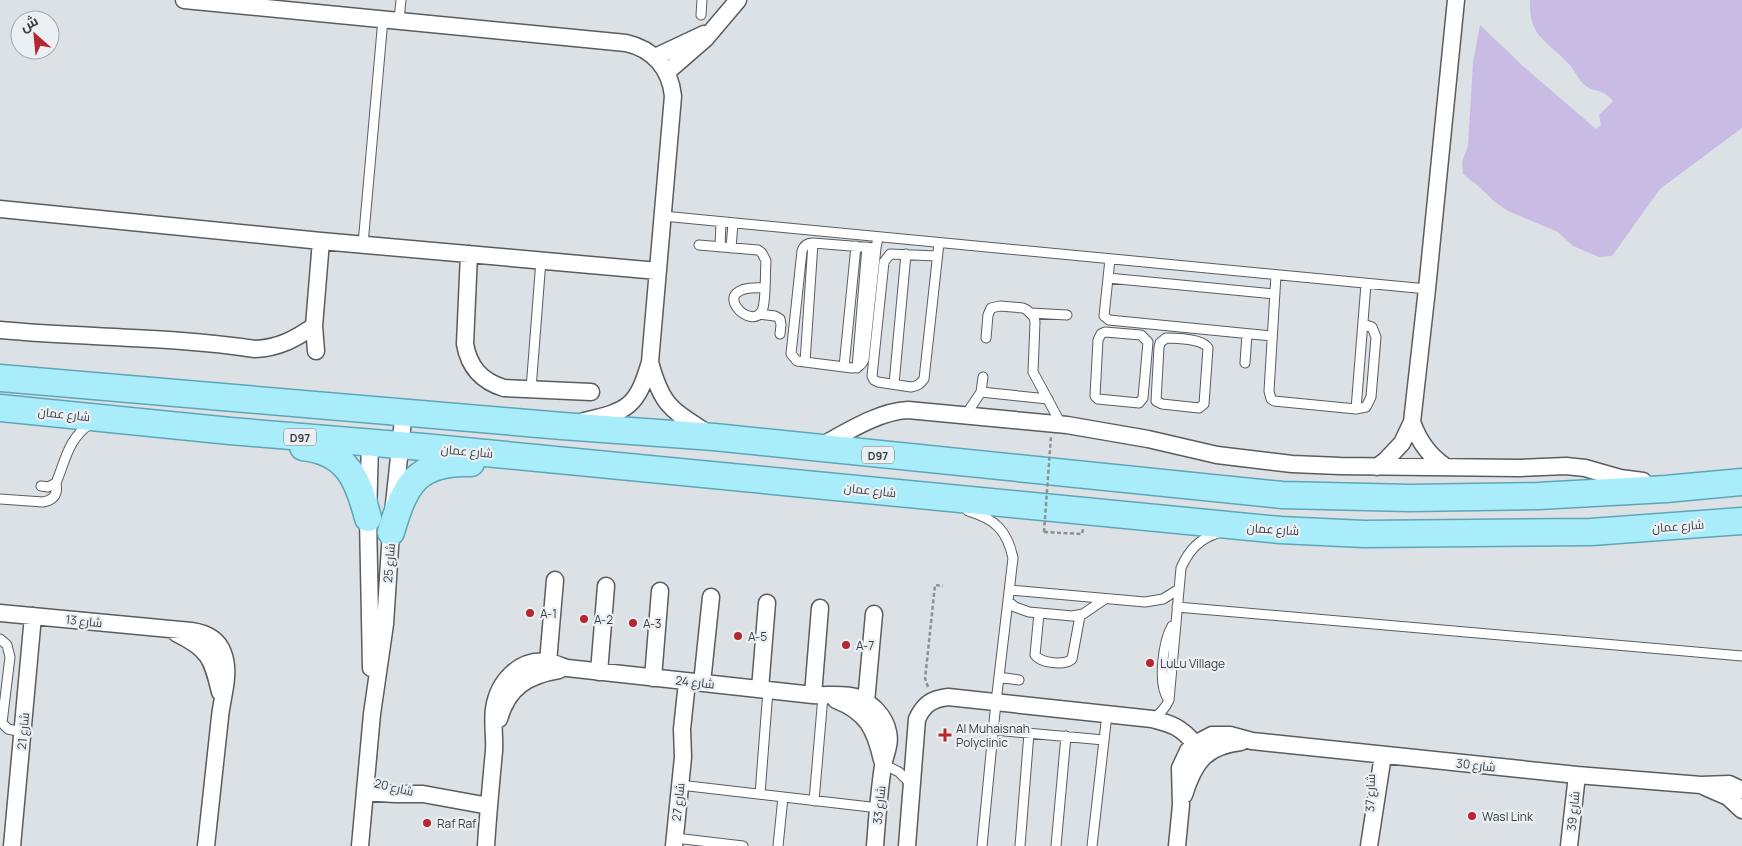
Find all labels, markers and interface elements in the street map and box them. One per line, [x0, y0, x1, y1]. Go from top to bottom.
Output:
north arrow [10, 10, 60, 60]
text: ش [17, 10, 41, 36]
street label: شارع عمان [37, 403, 91, 425]
road number: D97 [284, 428, 316, 446]
street label: شارع عمان [440, 440, 494, 462]
road number: D97 [862, 446, 894, 464]
street label: شارع عمان [843, 479, 897, 501]
street label: شارع عمان [1651, 516, 1705, 536]
street label: شارع عمان [1246, 519, 1300, 539]
street label: شارع 25 [379, 543, 399, 583]
place label: A-1 [540, 605, 557, 622]
marker: A-1 [524, 607, 536, 619]
street label: شارع 13 [65, 611, 103, 631]
place label: A-2 [594, 611, 613, 628]
marker: A-2 [578, 613, 590, 625]
place label: A-3 [643, 615, 661, 632]
marker: A-3 [627, 617, 639, 629]
place label: A-5 [748, 628, 767, 645]
marker: A-5 [732, 630, 744, 642]
place label: A-7 [856, 637, 874, 654]
marker: A-7 [840, 639, 852, 651]
place label: LuLu Village [1160, 655, 1225, 672]
marker: LuLu Village [1144, 657, 1156, 669]
street label: شارع 24 [675, 671, 716, 693]
street label: شارع 21 [13, 712, 33, 750]
place label: Al Muhaisnah Polyclinic [956, 720, 1030, 751]
marker: Al Muhaisnah Polyclinic [938, 728, 952, 742]
street label: شارع 30 [1455, 754, 1497, 776]
street label: شارع 20 [373, 774, 415, 800]
street label: شارع 37 [1361, 774, 1379, 812]
street label: شارع 27 [668, 782, 688, 822]
street label: شارع 33 [869, 785, 889, 825]
street label: شارع 39 [1562, 790, 1584, 832]
place label: Wasl Link [1482, 808, 1534, 825]
marker: Wasl Link [1466, 810, 1478, 822]
place label: Raf Raf [437, 815, 477, 832]
marker: Raf Raf [421, 817, 433, 829]

